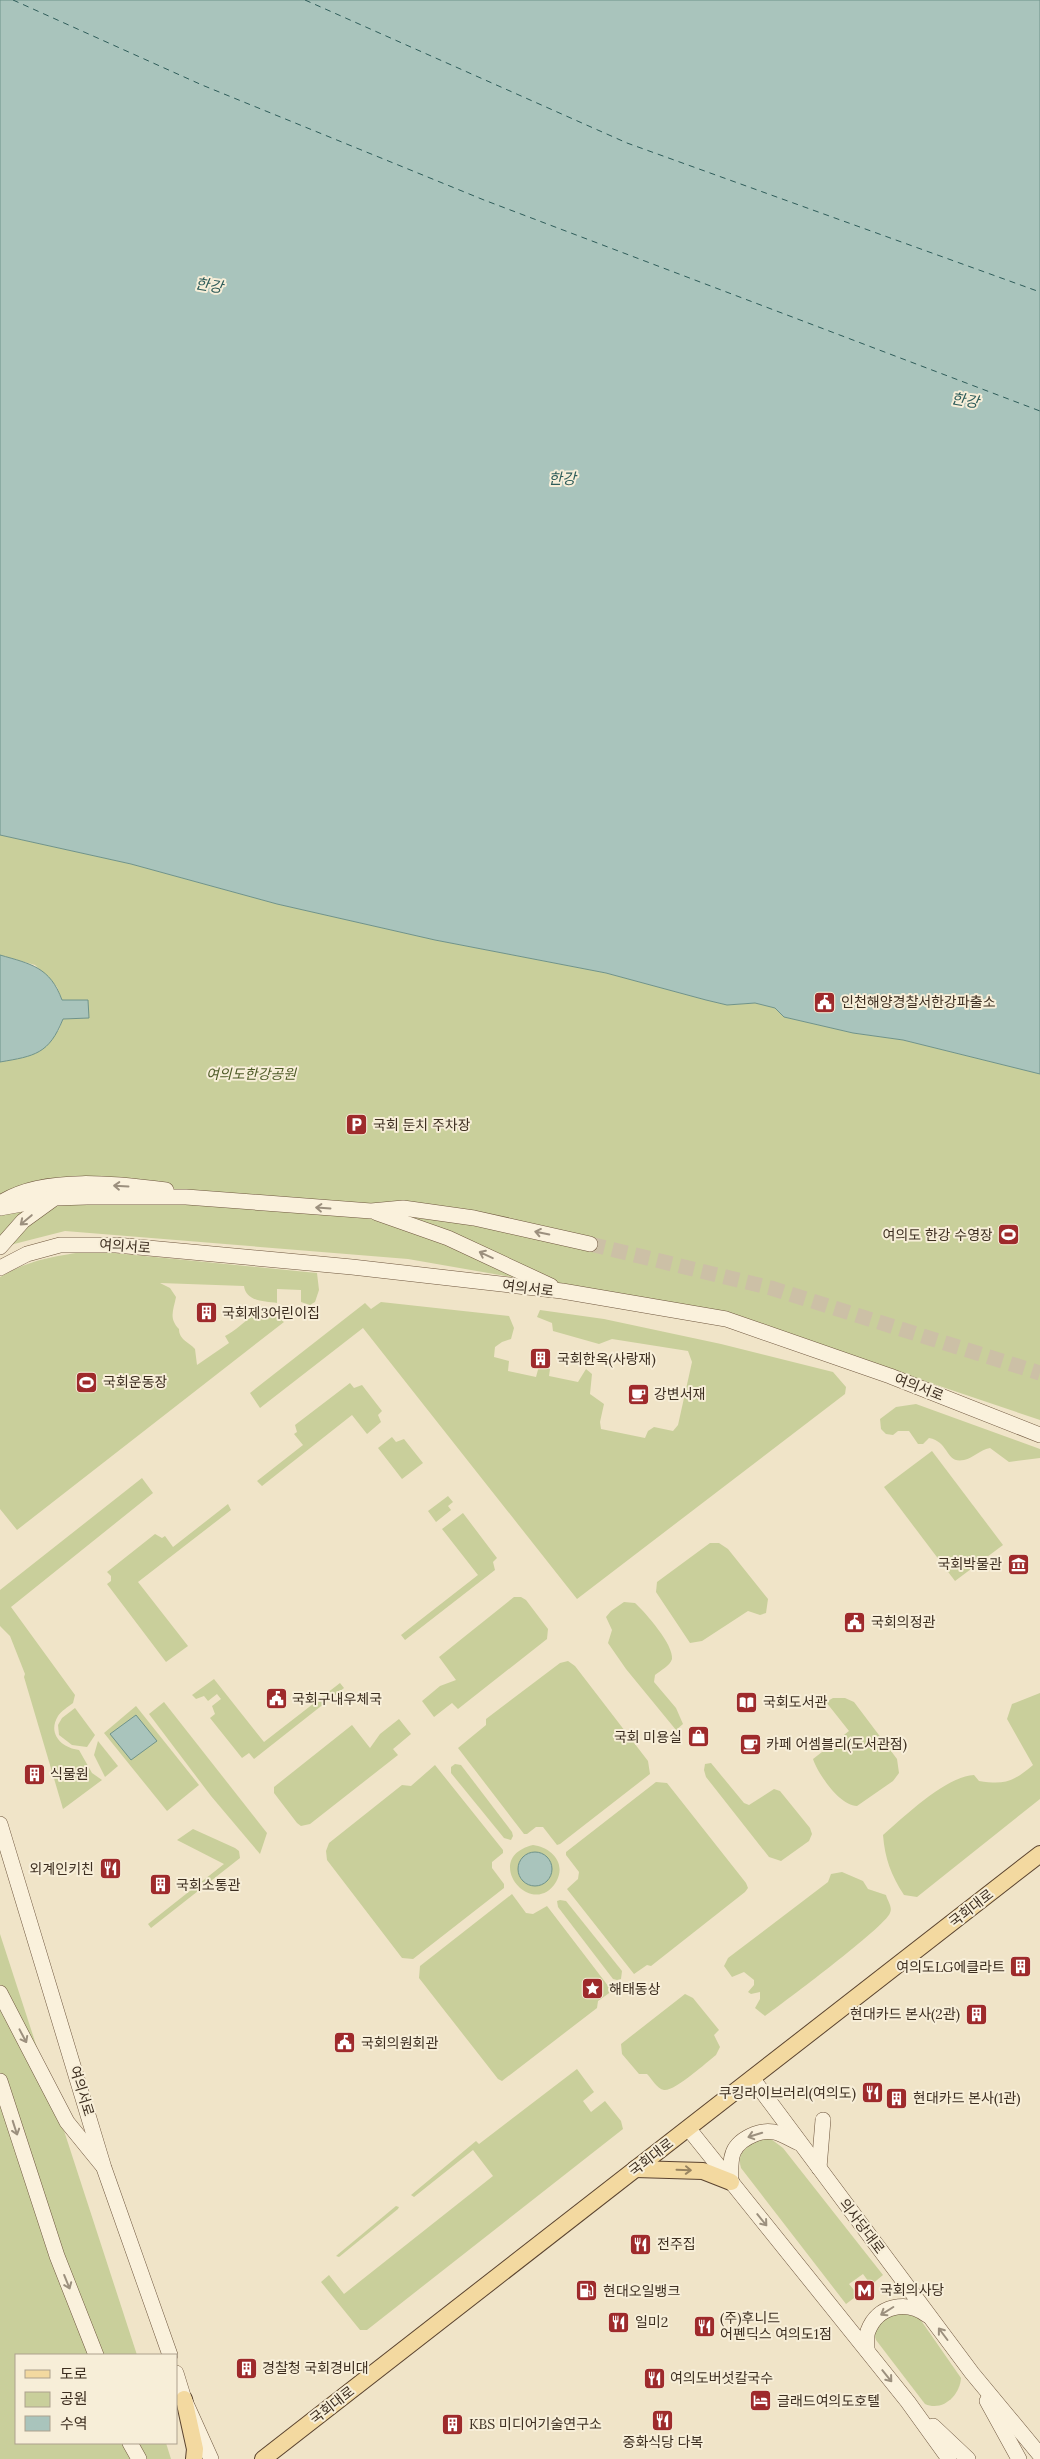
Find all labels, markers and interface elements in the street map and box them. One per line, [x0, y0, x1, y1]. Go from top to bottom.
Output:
water label: 한강 [194, 273, 226, 297]
water label: 한강 [950, 388, 982, 412]
water label: 한강 [548, 469, 578, 488]
public building icon: 인천해양경찰서한강파출소 [813, 990, 837, 1014]
place label: 인천해양경찰서한강파출소 [841, 993, 996, 1011]
park label: 여의도한강공원 [206, 1065, 297, 1083]
parking icon: 국회 둔치 주차장 [345, 1113, 369, 1137]
place label: 국회 둔치 주차장 [373, 1116, 471, 1134]
one-way arrow [113, 1181, 129, 1190]
one-way arrow [315, 1203, 331, 1212]
one-way arrow [19, 1215, 32, 1226]
sports icon: 여의도 한강 수영장 [997, 1223, 1021, 1247]
place label: 여의도 한강 수영장 [883, 1226, 993, 1244]
one-way arrow [535, 1228, 551, 1237]
street label: 여의서로 [99, 1235, 151, 1257]
one-way arrow [479, 1250, 494, 1260]
street label: 여의서로 [501, 1276, 555, 1300]
building icon: 국회제3어린이집 [194, 1301, 218, 1325]
place label: 국회제3어린이집 [222, 1304, 320, 1322]
building icon: 국회한옥(사랑재) [529, 1347, 553, 1371]
place label: 국회한옥(사랑재) [557, 1350, 656, 1368]
street label: 여의서로 [892, 1369, 946, 1405]
sports icon: 국회운동장 [75, 1370, 99, 1394]
place label: 국회운동장 [103, 1373, 168, 1391]
cafe icon: 강변서재 [626, 1382, 650, 1406]
place label: 강변서재 [654, 1385, 706, 1403]
museum icon: 국회박물관 [1006, 1552, 1030, 1576]
place label: 국회박물관 [938, 1555, 1002, 1573]
public building icon: 국회의정관 [843, 1610, 867, 1634]
place label: 국회의정관 [871, 1613, 936, 1631]
public building icon: 국회구내우체국 [264, 1687, 288, 1711]
place label: 국회구내우체국 [292, 1690, 382, 1708]
library icon: 국회도서관 [735, 1690, 759, 1714]
place label: 국회도서관 [763, 1693, 828, 1711]
shop icon: 국회 미용실 [686, 1725, 710, 1749]
place label: 국회 미용실 [614, 1728, 682, 1746]
cafe icon: 카페 어셈블리(도서관점) [738, 1732, 762, 1756]
place label: 카페 어셈블리(도서관점) [766, 1735, 907, 1753]
building icon: 식물원 [22, 1762, 46, 1786]
place label: 식물원 [50, 1765, 89, 1783]
restaurant icon: 외계인키친 [98, 1857, 122, 1881]
place label: 외계인키친 [30, 1860, 94, 1878]
building icon: 국회소통관 [148, 1873, 172, 1897]
place label: 국회소통관 [176, 1876, 241, 1894]
street label: 국회대로 [945, 1885, 997, 1931]
building icon: 여의도LG에클라트 [1009, 1955, 1033, 1979]
place label: 여의도LG에클라트 [896, 1958, 1005, 1976]
place icon: 해태동상 [581, 1977, 605, 2001]
place label: 해태동상 [609, 1980, 661, 1998]
building icon: 현대카드 본사(2관) [964, 2002, 988, 2026]
place label: 현대카드 본사(2관) [850, 2005, 960, 2023]
one-way arrow [18, 2028, 28, 2043]
public building icon: 국회의원회관 [333, 2031, 357, 2055]
place label: 국회의원회관 [361, 2034, 438, 2052]
street label: 여의서로 [66, 2064, 98, 2118]
restaurant icon: 쿠킹라이브러리(여의도) [860, 2081, 884, 2105]
place label: 쿠킹라이브러리(여의도) [719, 2084, 856, 2102]
building icon: 현대카드 본사(1관) [885, 2086, 909, 2110]
place label: 현대카드 본사(1관) [913, 2089, 1020, 2107]
one-way arrow [10, 2119, 20, 2135]
one-way arrow [747, 2130, 763, 2140]
street label: 국회대로 [625, 2134, 677, 2180]
one-way arrow [676, 2166, 692, 2175]
street label: 의사당대로 [835, 2195, 889, 2257]
one-way arrow [756, 2213, 767, 2226]
restaurant icon: 전주집 [629, 2232, 653, 2256]
place label: 전주집 [657, 2235, 696, 2253]
one-way arrow [63, 2273, 72, 2289]
metro station icon: 국회의사당 [852, 2278, 876, 2302]
fuel station icon: 현대오일뱅크 [575, 2279, 599, 2303]
place label: 국회의사당 [880, 2281, 945, 2299]
place label: 현대오일뱅크 [603, 2282, 680, 2300]
one-way arrow [880, 2306, 894, 2316]
place label: (주)후니드 어펜딕스 여의도1점 [720, 2309, 832, 2343]
restaurant icon: 일미2 [607, 2310, 631, 2334]
place label: 일미2 [635, 2313, 668, 2331]
restaurant icon: (주)후니드 어펜딕스 여의도1점 [692, 2314, 716, 2338]
one-way arrow [938, 2327, 948, 2341]
legend [15, 2354, 178, 2444]
building icon: 경찰청 국회경비대 [234, 2356, 258, 2380]
place label: 경찰청 국회경비대 [262, 2359, 369, 2377]
text: 도로 [60, 2364, 88, 2383]
restaurant icon: 여의도버섯칼국수 [642, 2366, 666, 2390]
place label: 여의도버섯칼국수 [670, 2369, 773, 2387]
one-way arrow [882, 2369, 893, 2382]
street label: 국회대로 [306, 2382, 358, 2428]
text: 공원 [60, 2389, 88, 2408]
hotel icon: 글래드여의도호텔 [749, 2389, 773, 2413]
place label: 글래드여의도호텔 [777, 2392, 880, 2410]
restaurant icon: 중화식당 다복 [651, 2408, 675, 2432]
building icon: KBS 미디어기술연구소 [441, 2412, 465, 2436]
text: 수역 [60, 2414, 88, 2433]
place label: KBS 미디어기술연구소 [469, 2415, 602, 2433]
place label: 중화식당 다복 [623, 2433, 704, 2451]

